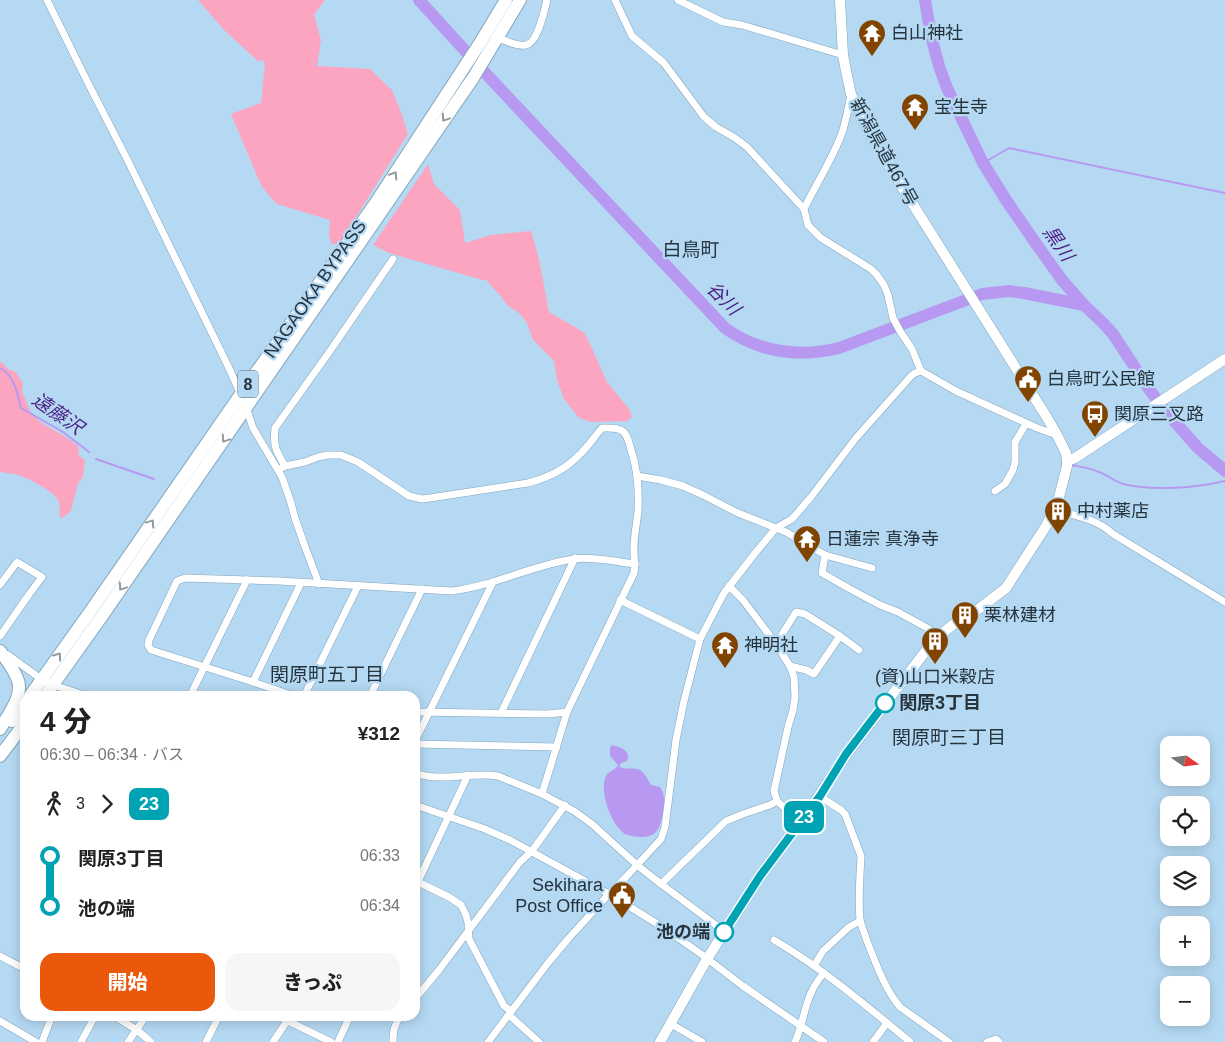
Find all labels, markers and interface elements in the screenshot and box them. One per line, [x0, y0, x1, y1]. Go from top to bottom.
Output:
temple icon: 白山神社 [857, 18, 887, 57]
place label: 白山神社 [891, 23, 963, 43]
temple icon: 宝生寺 [900, 92, 930, 131]
street label: 新潟県道467号 [846, 95, 922, 209]
place label: 宝生寺 [934, 97, 988, 117]
one-way arrow [442, 112, 451, 122]
one-way arrow [388, 171, 397, 180]
street label: NAGAOKA BYPASS [260, 216, 370, 362]
water label: 黒川 [1039, 222, 1079, 267]
district label: 白鳥町 [662, 239, 720, 260]
water label: 谷川 [703, 277, 746, 321]
public building icon: 白鳥町公民館 [1013, 364, 1043, 403]
place label: 白鳥町公民館 [1047, 369, 1155, 389]
road number: 8 [238, 370, 258, 398]
water label: 遠藤沢 [28, 388, 90, 440]
bus stop icon: 関原三叉路 [1080, 399, 1110, 438]
place label: 関原三叉路 [1114, 404, 1204, 424]
one-way arrow [221, 434, 231, 443]
building icon: 中村薬店 [1043, 496, 1073, 535]
place label: 中村薬店 [1077, 501, 1149, 521]
one-way arrow [145, 520, 155, 529]
temple icon: 日蓮宗 真浄寺 [792, 524, 822, 563]
place label: 日蓮宗 真浄寺 [826, 529, 939, 549]
one-way arrow [119, 581, 128, 591]
building icon: 栗林建材 [950, 600, 980, 639]
place label: 栗林建材 [984, 605, 1056, 625]
building icon: (資)山口米穀店 [920, 626, 950, 665]
temple icon: 神明社 [710, 630, 740, 669]
place label: 神明社 [744, 635, 798, 655]
one-way arrow [52, 653, 61, 662]
district label: 関原町五丁目 [270, 664, 384, 685]
place label: (資)山口米穀店 [875, 667, 995, 687]
marker: 関原3丁目 [875, 693, 895, 713]
place label: 関原3丁目 [899, 693, 981, 713]
text: 4 分 [40, 706, 91, 737]
text: ¥312 [358, 723, 400, 744]
district label: 関原町三丁目 [892, 727, 1006, 748]
north arrow [1160, 736, 1210, 786]
map controls [1160, 736, 1210, 1026]
text: 06:30 – 06:34 · バス [40, 746, 184, 763]
icon: walk [40, 790, 68, 818]
icon: forward [93, 790, 121, 818]
text: 23 [139, 794, 159, 814]
text: 3 [76, 795, 85, 812]
button: locate [1160, 796, 1210, 846]
line badge: 23 [782, 801, 826, 833]
text: 23 [794, 807, 814, 827]
text: 06:33 [360, 847, 400, 864]
text: 関原3丁目 [78, 848, 165, 869]
button: layers [1160, 856, 1210, 906]
place label: Sekihara Post Office [515, 875, 604, 916]
public building icon: Sekihara Post Office [607, 880, 637, 919]
text: 06:34 [360, 897, 400, 914]
text: 池の端 [78, 898, 135, 919]
button: + [1160, 916, 1210, 966]
place label: 池の端 [656, 922, 710, 942]
marker: 池の端 [714, 922, 734, 942]
button: 開始 [40, 953, 215, 1011]
button: きっぷ [225, 953, 400, 1011]
button: − [1160, 976, 1210, 1026]

